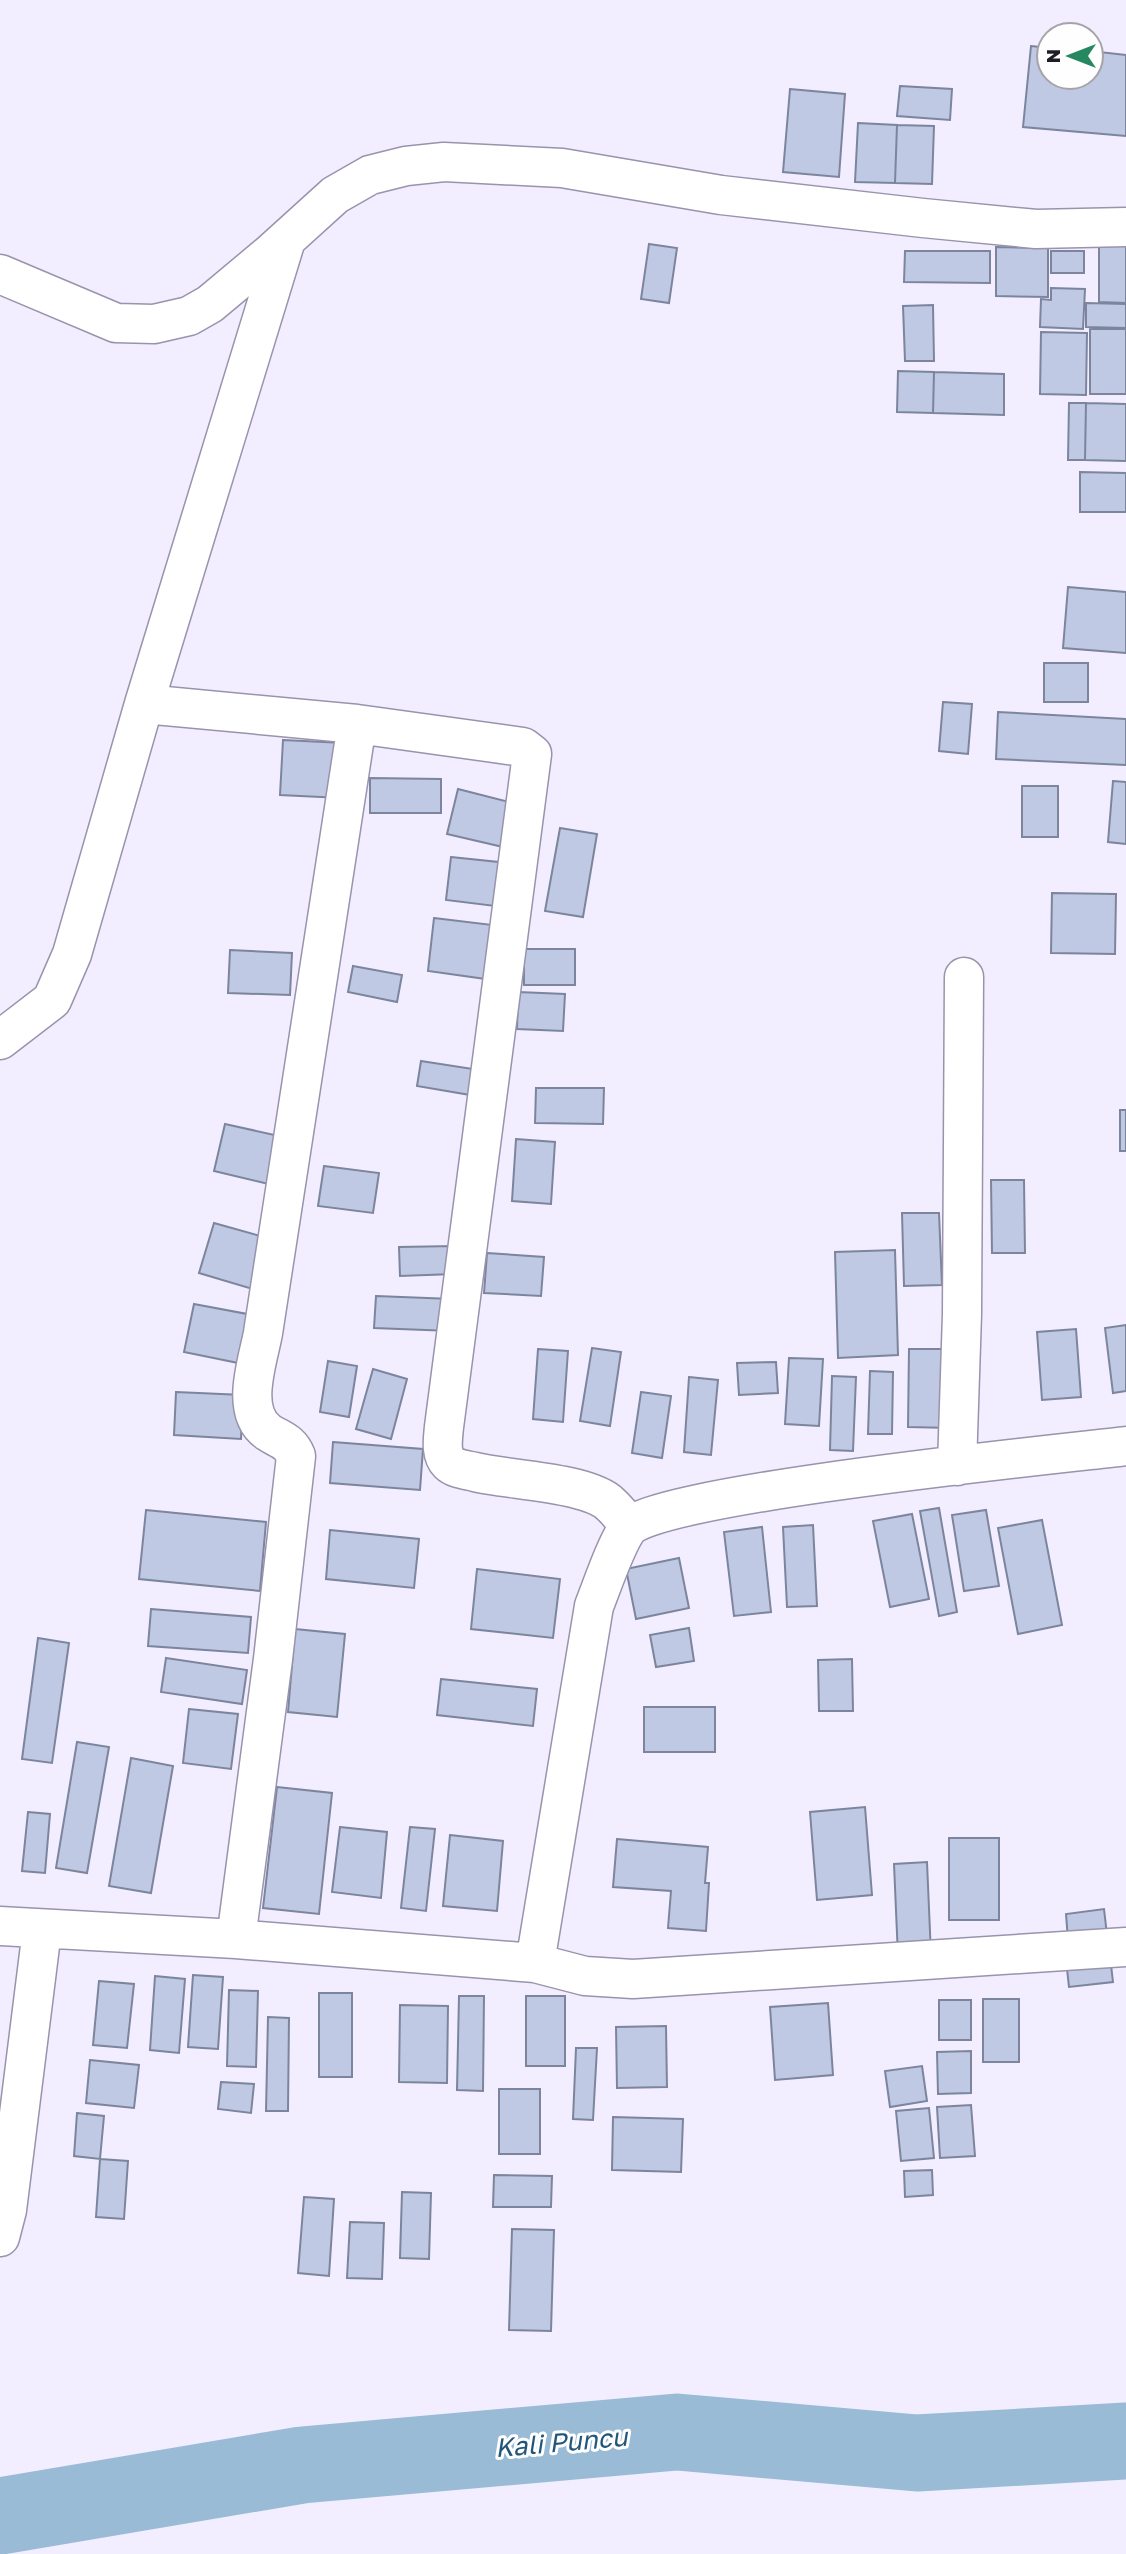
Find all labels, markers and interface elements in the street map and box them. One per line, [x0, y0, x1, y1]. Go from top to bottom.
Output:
north arrow [1035, 21, 1105, 91]
text: N [1041, 49, 1064, 63]
water label: Kali Puncu [493, 2421, 631, 2463]

